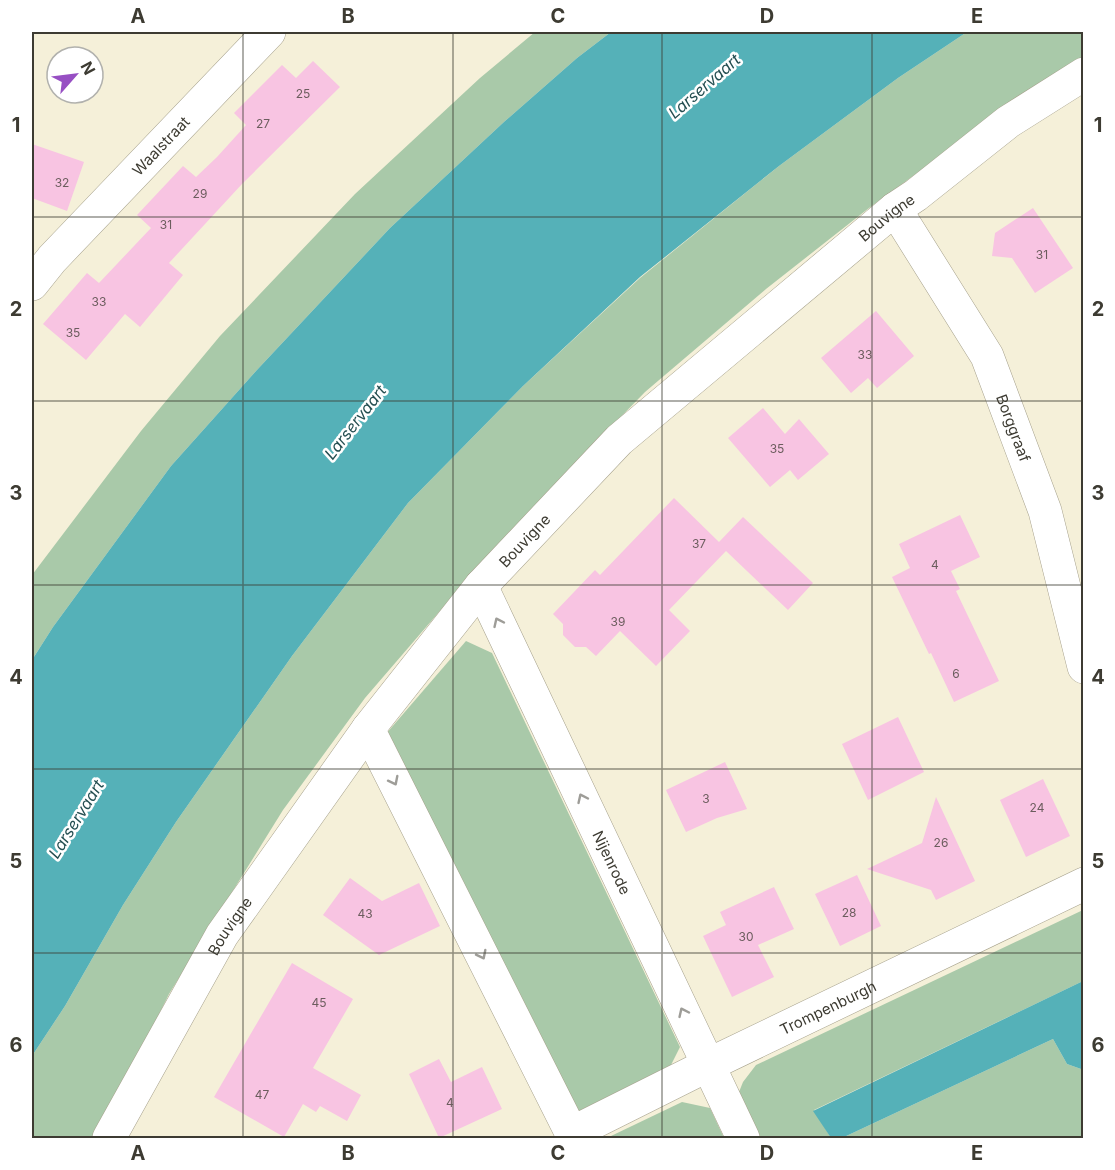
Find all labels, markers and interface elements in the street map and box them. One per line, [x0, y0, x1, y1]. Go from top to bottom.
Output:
text: A [131, 4, 146, 28]
text: B [341, 4, 355, 28]
text: C [551, 4, 565, 28]
text: D [760, 4, 774, 28]
text: E [971, 4, 983, 28]
north arrow [45, 45, 105, 105]
water label: Larservaart [664, 49, 745, 123]
text: N [77, 58, 100, 78]
house number: 25 [296, 86, 310, 101]
street label: Waalstraat [128, 112, 193, 179]
text: 1 [12, 113, 20, 137]
text: 1 [1094, 113, 1102, 137]
house number: 27 [256, 116, 270, 131]
house number: 32 [55, 175, 69, 190]
house number: 29 [193, 186, 207, 201]
street label: Bouvigne [854, 189, 918, 245]
house number: 31 [160, 217, 172, 232]
house number: 31 [1036, 247, 1048, 262]
house number: 33 [92, 294, 106, 309]
text: 2 [10, 297, 22, 321]
text: 2 [1092, 297, 1104, 321]
house number: 35 [66, 325, 80, 340]
house number: 33 [858, 347, 872, 362]
water label: Larservaart [320, 380, 391, 463]
street label: Borggraaf [993, 391, 1035, 465]
house number: 35 [770, 441, 784, 456]
text: 3 [10, 481, 22, 505]
text: 3 [1092, 481, 1104, 505]
street label: Bouvigne [494, 510, 554, 571]
house number: 37 [692, 536, 706, 551]
house number: 4 [931, 557, 939, 572]
house number: 39 [611, 614, 625, 629]
one-way arrow [494, 617, 506, 628]
text: 4 [9, 665, 23, 689]
text: 4 [1091, 665, 1105, 689]
house number: 6 [952, 666, 960, 681]
water label: Larservaart [44, 775, 108, 862]
one-way arrow [387, 775, 398, 786]
house number: 3 [702, 791, 710, 806]
one-way arrow [577, 793, 589, 804]
house number: 24 [1030, 800, 1045, 815]
street label: Nijenrode [589, 827, 635, 897]
house number: 26 [934, 835, 948, 850]
text: 5 [10, 849, 22, 873]
text: 5 [1092, 849, 1104, 873]
street label: Bouvigne [203, 893, 256, 959]
house number: 28 [842, 905, 856, 920]
house number: 43 [357, 906, 373, 921]
house number: 30 [739, 929, 753, 944]
one-way arrow [475, 949, 486, 960]
street label: Trompenburgh [776, 976, 879, 1039]
house number: 45 [311, 995, 327, 1010]
one-way arrow [679, 1007, 691, 1018]
text: 6 [10, 1033, 23, 1057]
text: 6 [1092, 1033, 1105, 1057]
house number: 47 [255, 1087, 269, 1102]
house number: 4 [446, 1095, 454, 1110]
text: A [131, 1141, 146, 1165]
text: B [341, 1141, 355, 1165]
text: C [551, 1141, 565, 1165]
text: D [760, 1141, 774, 1165]
text: E [971, 1141, 983, 1165]

